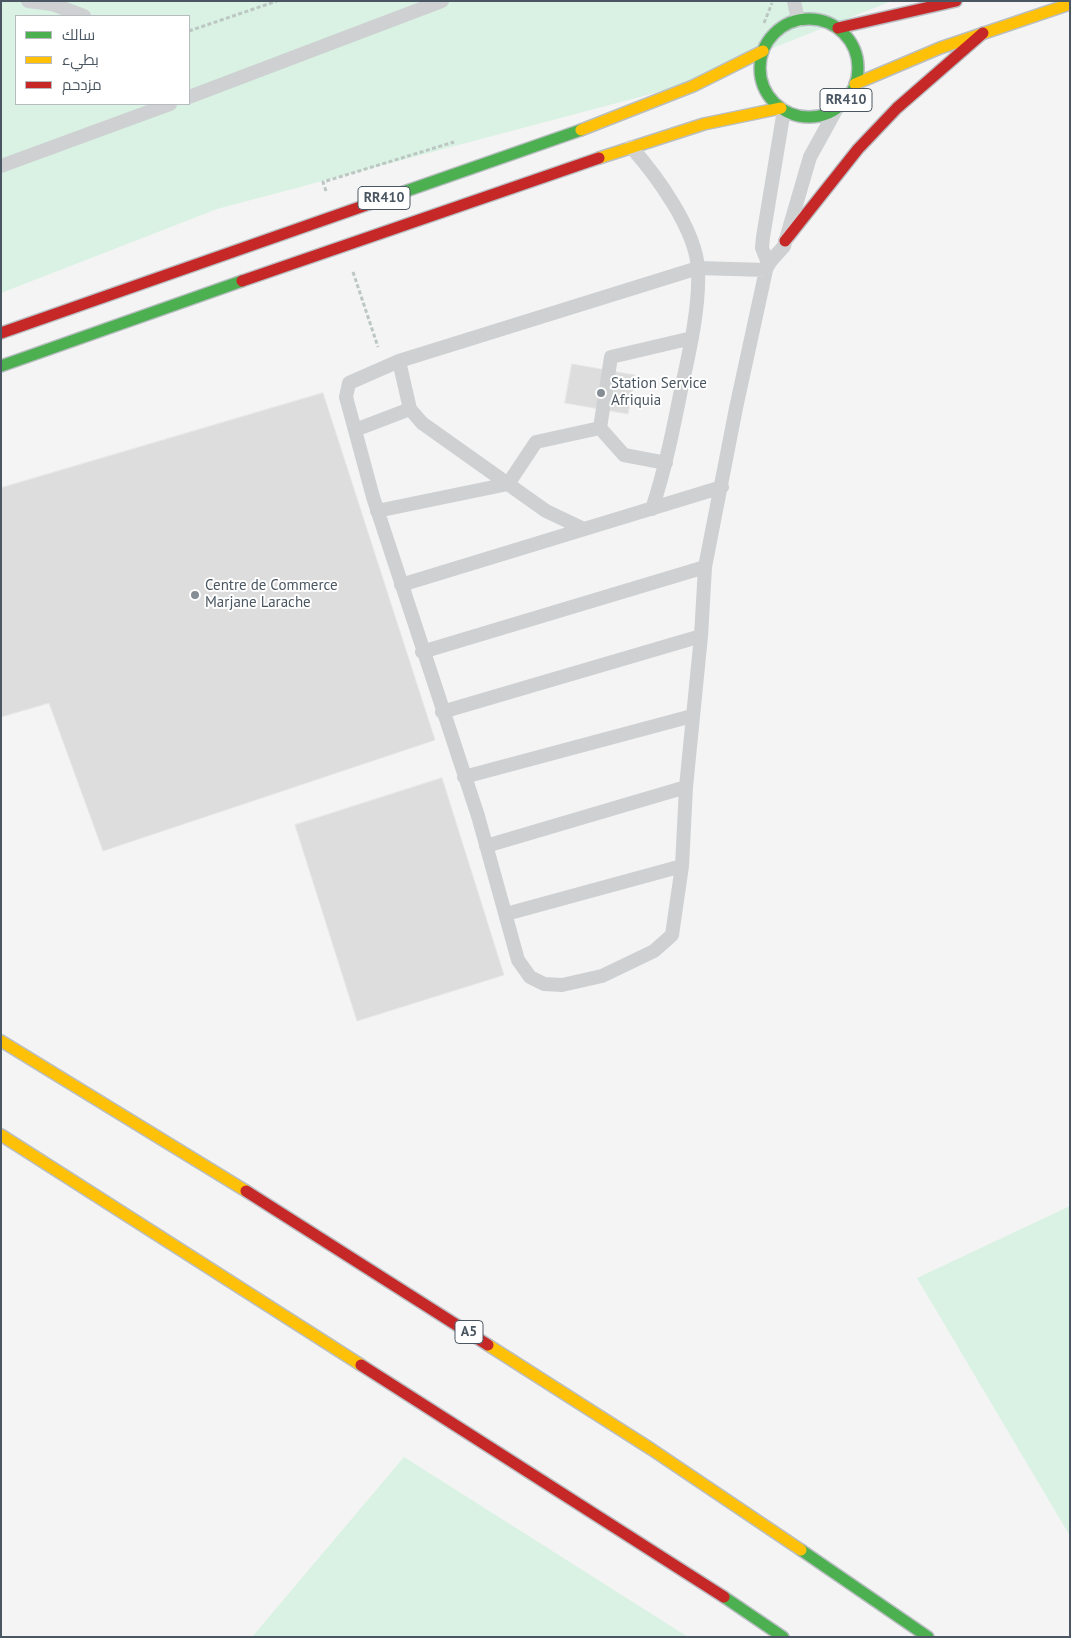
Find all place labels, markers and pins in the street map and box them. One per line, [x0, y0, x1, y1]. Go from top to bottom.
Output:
place label: Station Service Afriquia [611, 375, 707, 410]
marker: Station Service Afriquia [595, 387, 607, 399]
place label: Centre de Commerce Marjane Larache [205, 577, 338, 612]
marker: Centre de Commerce Marjane Larache [189, 589, 201, 601]

